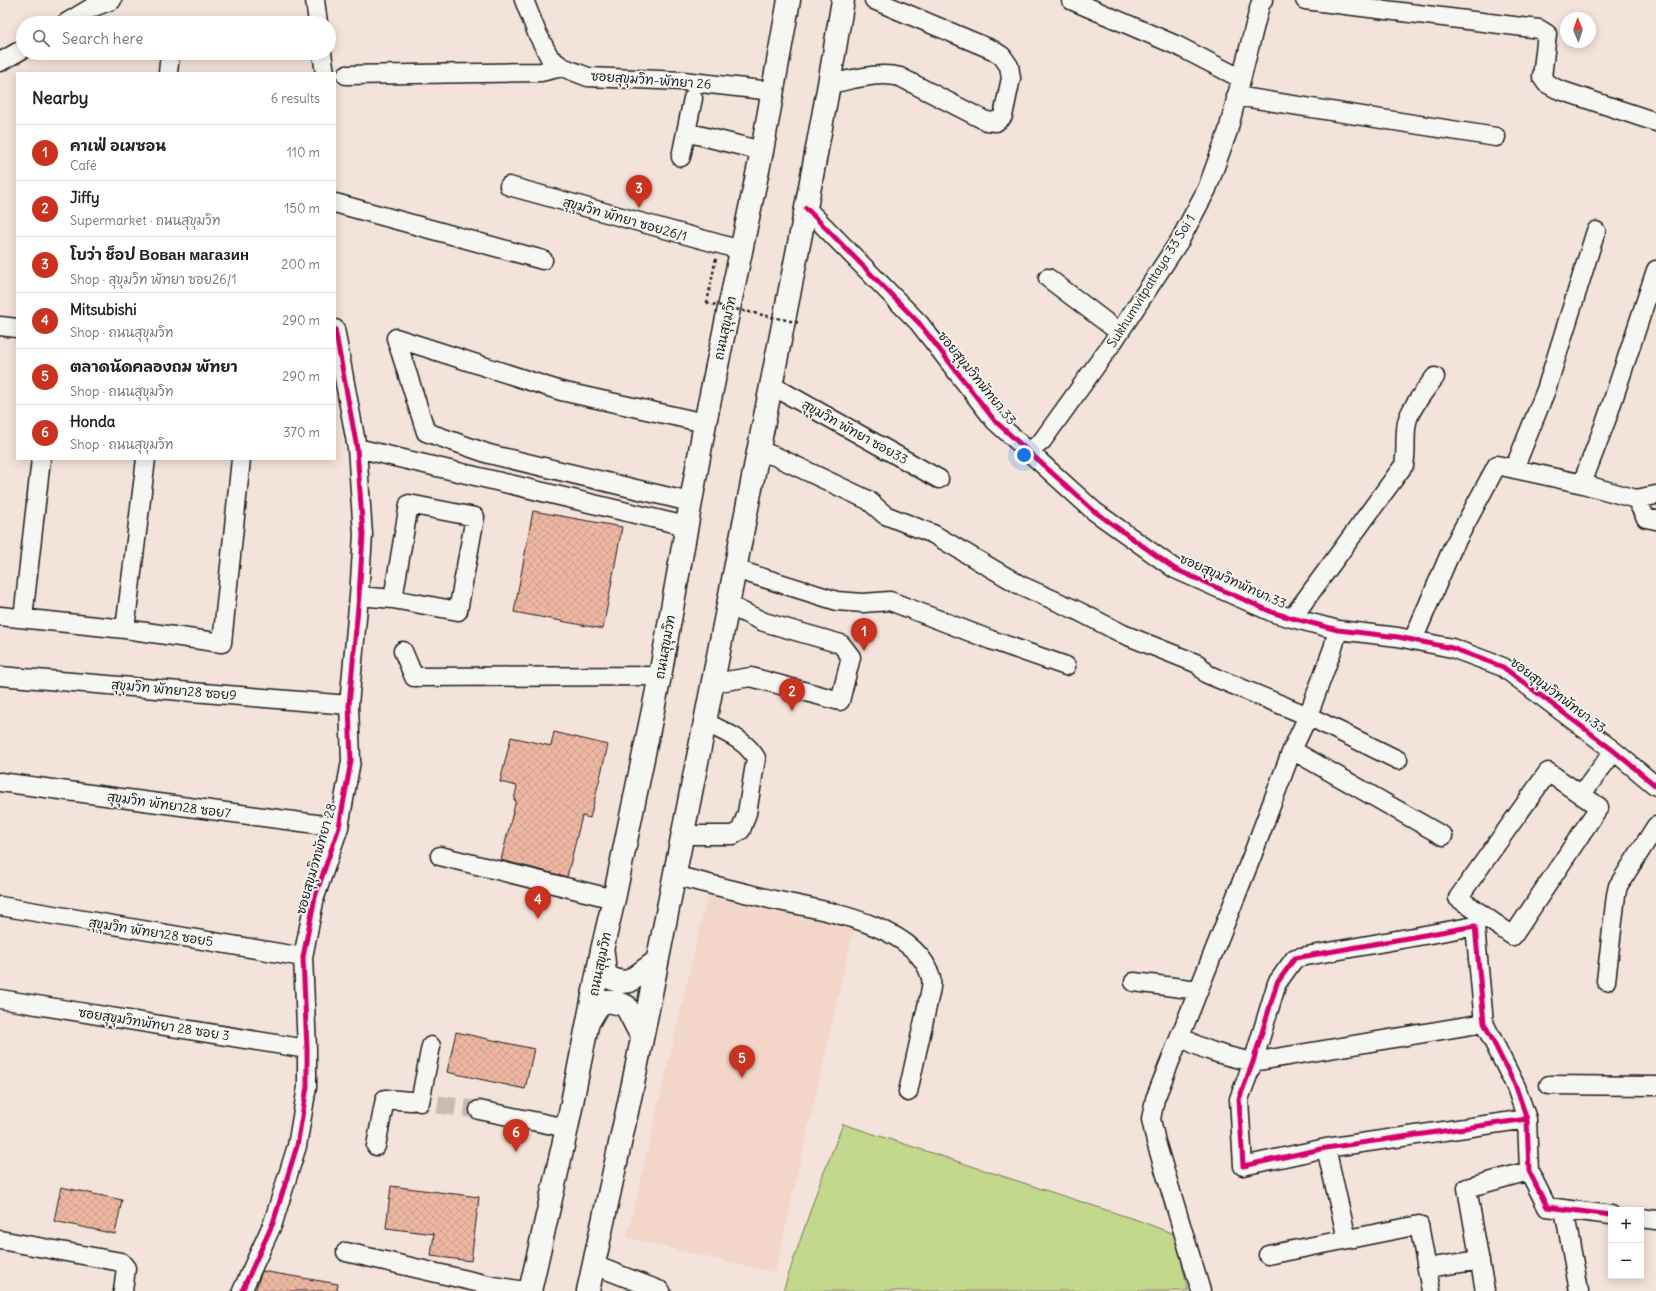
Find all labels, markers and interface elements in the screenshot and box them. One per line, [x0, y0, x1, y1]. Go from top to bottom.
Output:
north arrow [1560, 12, 1596, 48]
search box [16, 16, 336, 60]
icon: search [30, 27, 52, 49]
text: Search here [62, 29, 143, 48]
street label: ซอยสุขุมวิท-พัทยา 26 [590, 67, 712, 94]
text: Nearby [32, 87, 88, 109]
text: 6 results [271, 90, 320, 107]
text: คาเฟ่ อเมซอน [70, 136, 166, 155]
text: 1 [42, 144, 48, 161]
text: 110 m [287, 144, 320, 161]
text: Café [70, 157, 97, 174]
pin: 3 [626, 175, 652, 208]
text: Jiffy [70, 188, 99, 207]
street label: สุขุมวิท พัทยา ซอย26/1 [561, 193, 689, 246]
text: 2 [41, 200, 49, 217]
text: 150 m [284, 200, 320, 217]
street label: Sukhumvitpattaya 33 Soi 1 [1103, 211, 1199, 351]
text: Supermarket · ถนนสุขุมวิท [70, 212, 221, 229]
text: โบว่า ช็อป Вован магазин [70, 245, 249, 264]
text: 3 [41, 256, 49, 273]
text: 200 m [281, 256, 320, 273]
text: Shop · สุขุมวิท พัทยา ซอย26/1 [70, 271, 237, 288]
street label: ถนนสุขุมวิท [710, 294, 741, 362]
text: Mitsubishi [70, 300, 137, 319]
text: 4 [41, 312, 49, 329]
text: 290 m [282, 312, 320, 329]
text: Shop · ถนนสุขุมวิท [70, 324, 174, 341]
street label: ซอยสุขุมวิทพัทยา 33 [933, 328, 1020, 429]
text: ตลาดนัดคลองถม พัทยา [70, 357, 238, 376]
text: 5 [41, 368, 49, 385]
text: 290 m [282, 368, 320, 385]
text: Shop · ถนนสุขุมวิท [70, 383, 174, 400]
street label: สุขุมวิท พัทยา ซอย33 [799, 396, 911, 469]
text: Honda [70, 412, 115, 431]
text: 6 [41, 424, 49, 441]
text: 370 m [283, 424, 320, 441]
text: Shop · ถนนสุขุมวิท [70, 436, 174, 453]
your location [1014, 445, 1034, 465]
street label: ซอยสุขุมวิทพัทยา 33 [1176, 550, 1289, 613]
street label: ถนนสุขุมวิท [651, 614, 680, 681]
pin: 1 [851, 618, 877, 651]
street label: ซอยสุขุมวิทพัทยา 33 [1506, 654, 1609, 737]
street label: สุขุมวิท พัทยา28 ซอย9 [111, 676, 237, 705]
pin: 2 [779, 678, 805, 711]
street label: สุขุมวิท พัทยา28 ซอย7 [106, 788, 233, 823]
street label: ซอยสุขุมวิทพัทยา 28 [292, 801, 341, 917]
pin: 4 [525, 886, 551, 919]
street label: สุขุมวิท พัทยา28 ซอย5 [87, 914, 214, 951]
street label: ถนนสุขุมวิท [585, 930, 616, 998]
street label: ซอยสุขุมวิทพัทยา 28 ซอย 3 [77, 1004, 231, 1045]
pin: 5 [729, 1045, 755, 1078]
pin: 6 [503, 1119, 529, 1152]
map controls [1608, 1207, 1644, 1279]
button: + [1608, 1207, 1644, 1243]
button: − [1608, 1243, 1644, 1279]

